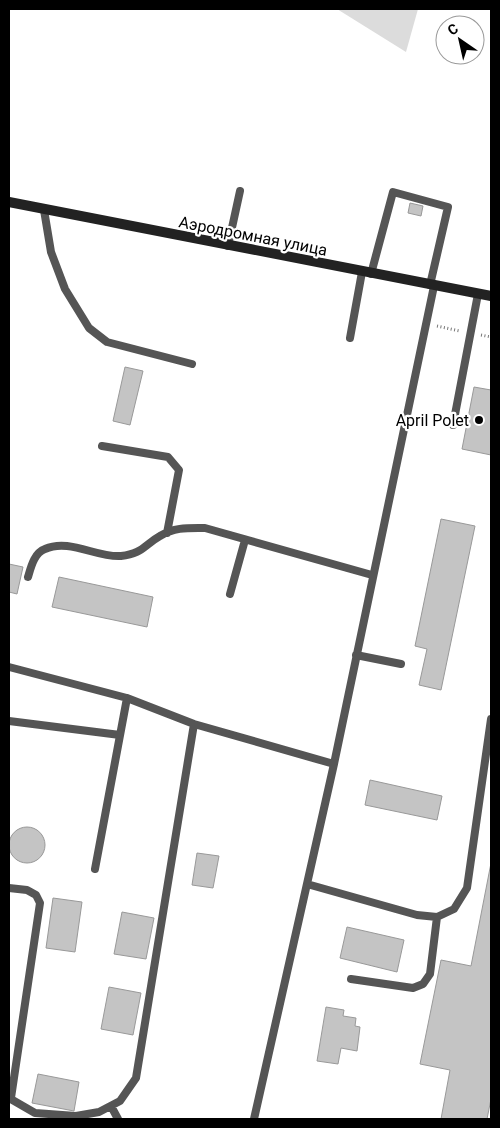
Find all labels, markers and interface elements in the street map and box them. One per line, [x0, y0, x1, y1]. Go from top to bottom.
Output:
north arrow [435, 15, 485, 65]
text: С [444, 20, 461, 38]
street label: Аэродромная улица [177, 212, 329, 260]
place label: April Polet [396, 411, 469, 430]
marker: April Polet [473, 414, 485, 426]

